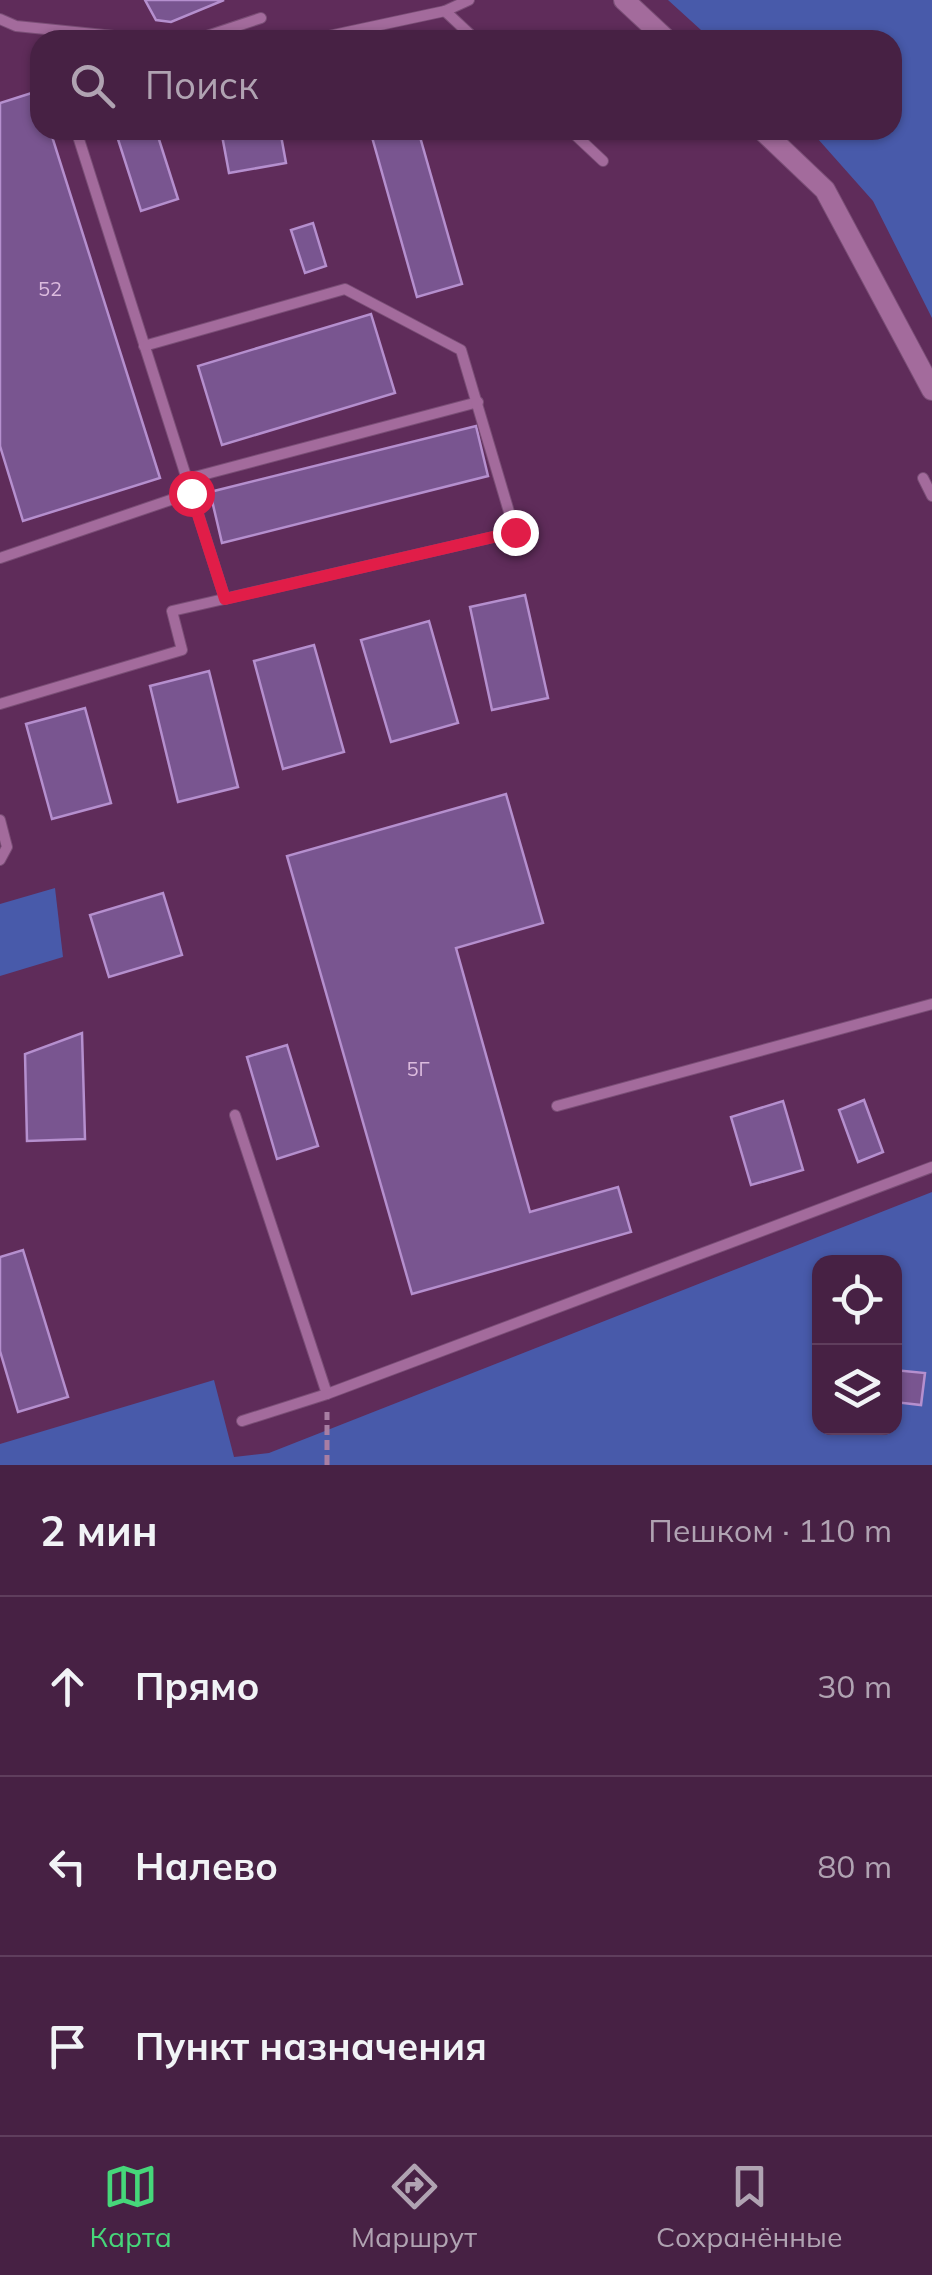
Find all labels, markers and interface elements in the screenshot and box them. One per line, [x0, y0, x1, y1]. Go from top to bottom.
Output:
search box [30, 30, 902, 140]
icon: search [65, 58, 120, 113]
text: Поиск [145, 61, 258, 109]
house number: 52 [38, 276, 62, 301]
route start [169, 471, 215, 517]
route end [493, 510, 539, 556]
house number: 5Г [406, 1056, 430, 1081]
map controls [812, 1255, 902, 1435]
button: locate [812, 1255, 902, 1345]
button: layers [812, 1345, 902, 1435]
text: 2 мин [40, 1504, 158, 1557]
text: Пешком · 110 m [648, 1510, 892, 1550]
icon: ahead [40, 1659, 95, 1714]
text: Прямо [135, 1662, 260, 1710]
text: 30 m [817, 1666, 892, 1706]
icon: left [40, 1839, 95, 1894]
text: Налево [135, 1842, 278, 1890]
text: 80 m [817, 1846, 892, 1886]
icon: arrive [40, 2019, 95, 2074]
text: Пункт назначения [135, 2022, 487, 2070]
tab: Карта [90, 2159, 172, 2254]
tab: Маршрут [351, 2159, 477, 2254]
tab: Сохранённые [656, 2159, 842, 2254]

